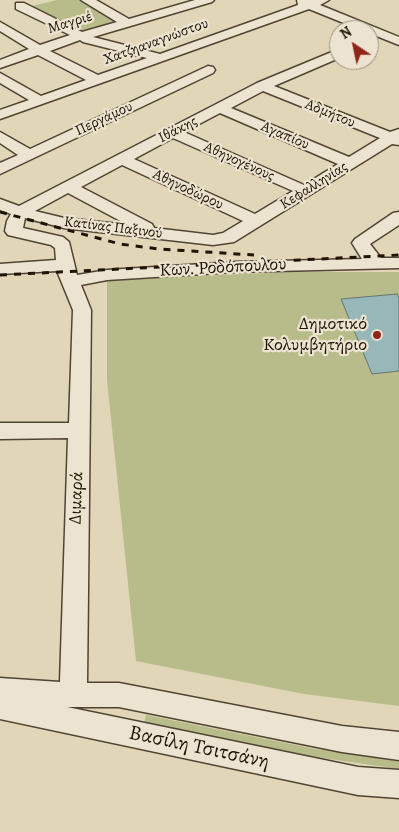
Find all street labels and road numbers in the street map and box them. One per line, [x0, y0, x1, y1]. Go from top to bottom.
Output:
street label: Μαγριέ [46, 8, 94, 38]
street label: Χατζηαναγνώστου [101, 15, 211, 69]
street label: Αδμήτου [302, 96, 358, 132]
street label: Περγάμου [72, 98, 136, 140]
street label: Ιθάκης [155, 113, 201, 147]
street label: Αγαπίου [258, 118, 312, 154]
street label: Αθηνογένους [201, 138, 277, 186]
street label: Κεφαλληνίας [277, 158, 351, 214]
street label: Αθηνοδώρου [150, 166, 226, 214]
street label: Κατίνας Παξινού [63, 213, 163, 243]
street label: Κων. Ροδόπουλου [159, 254, 287, 282]
street label: Διμαρά [65, 471, 89, 525]
street label: Βασίλη Τσιτσάνη [127, 721, 271, 775]

